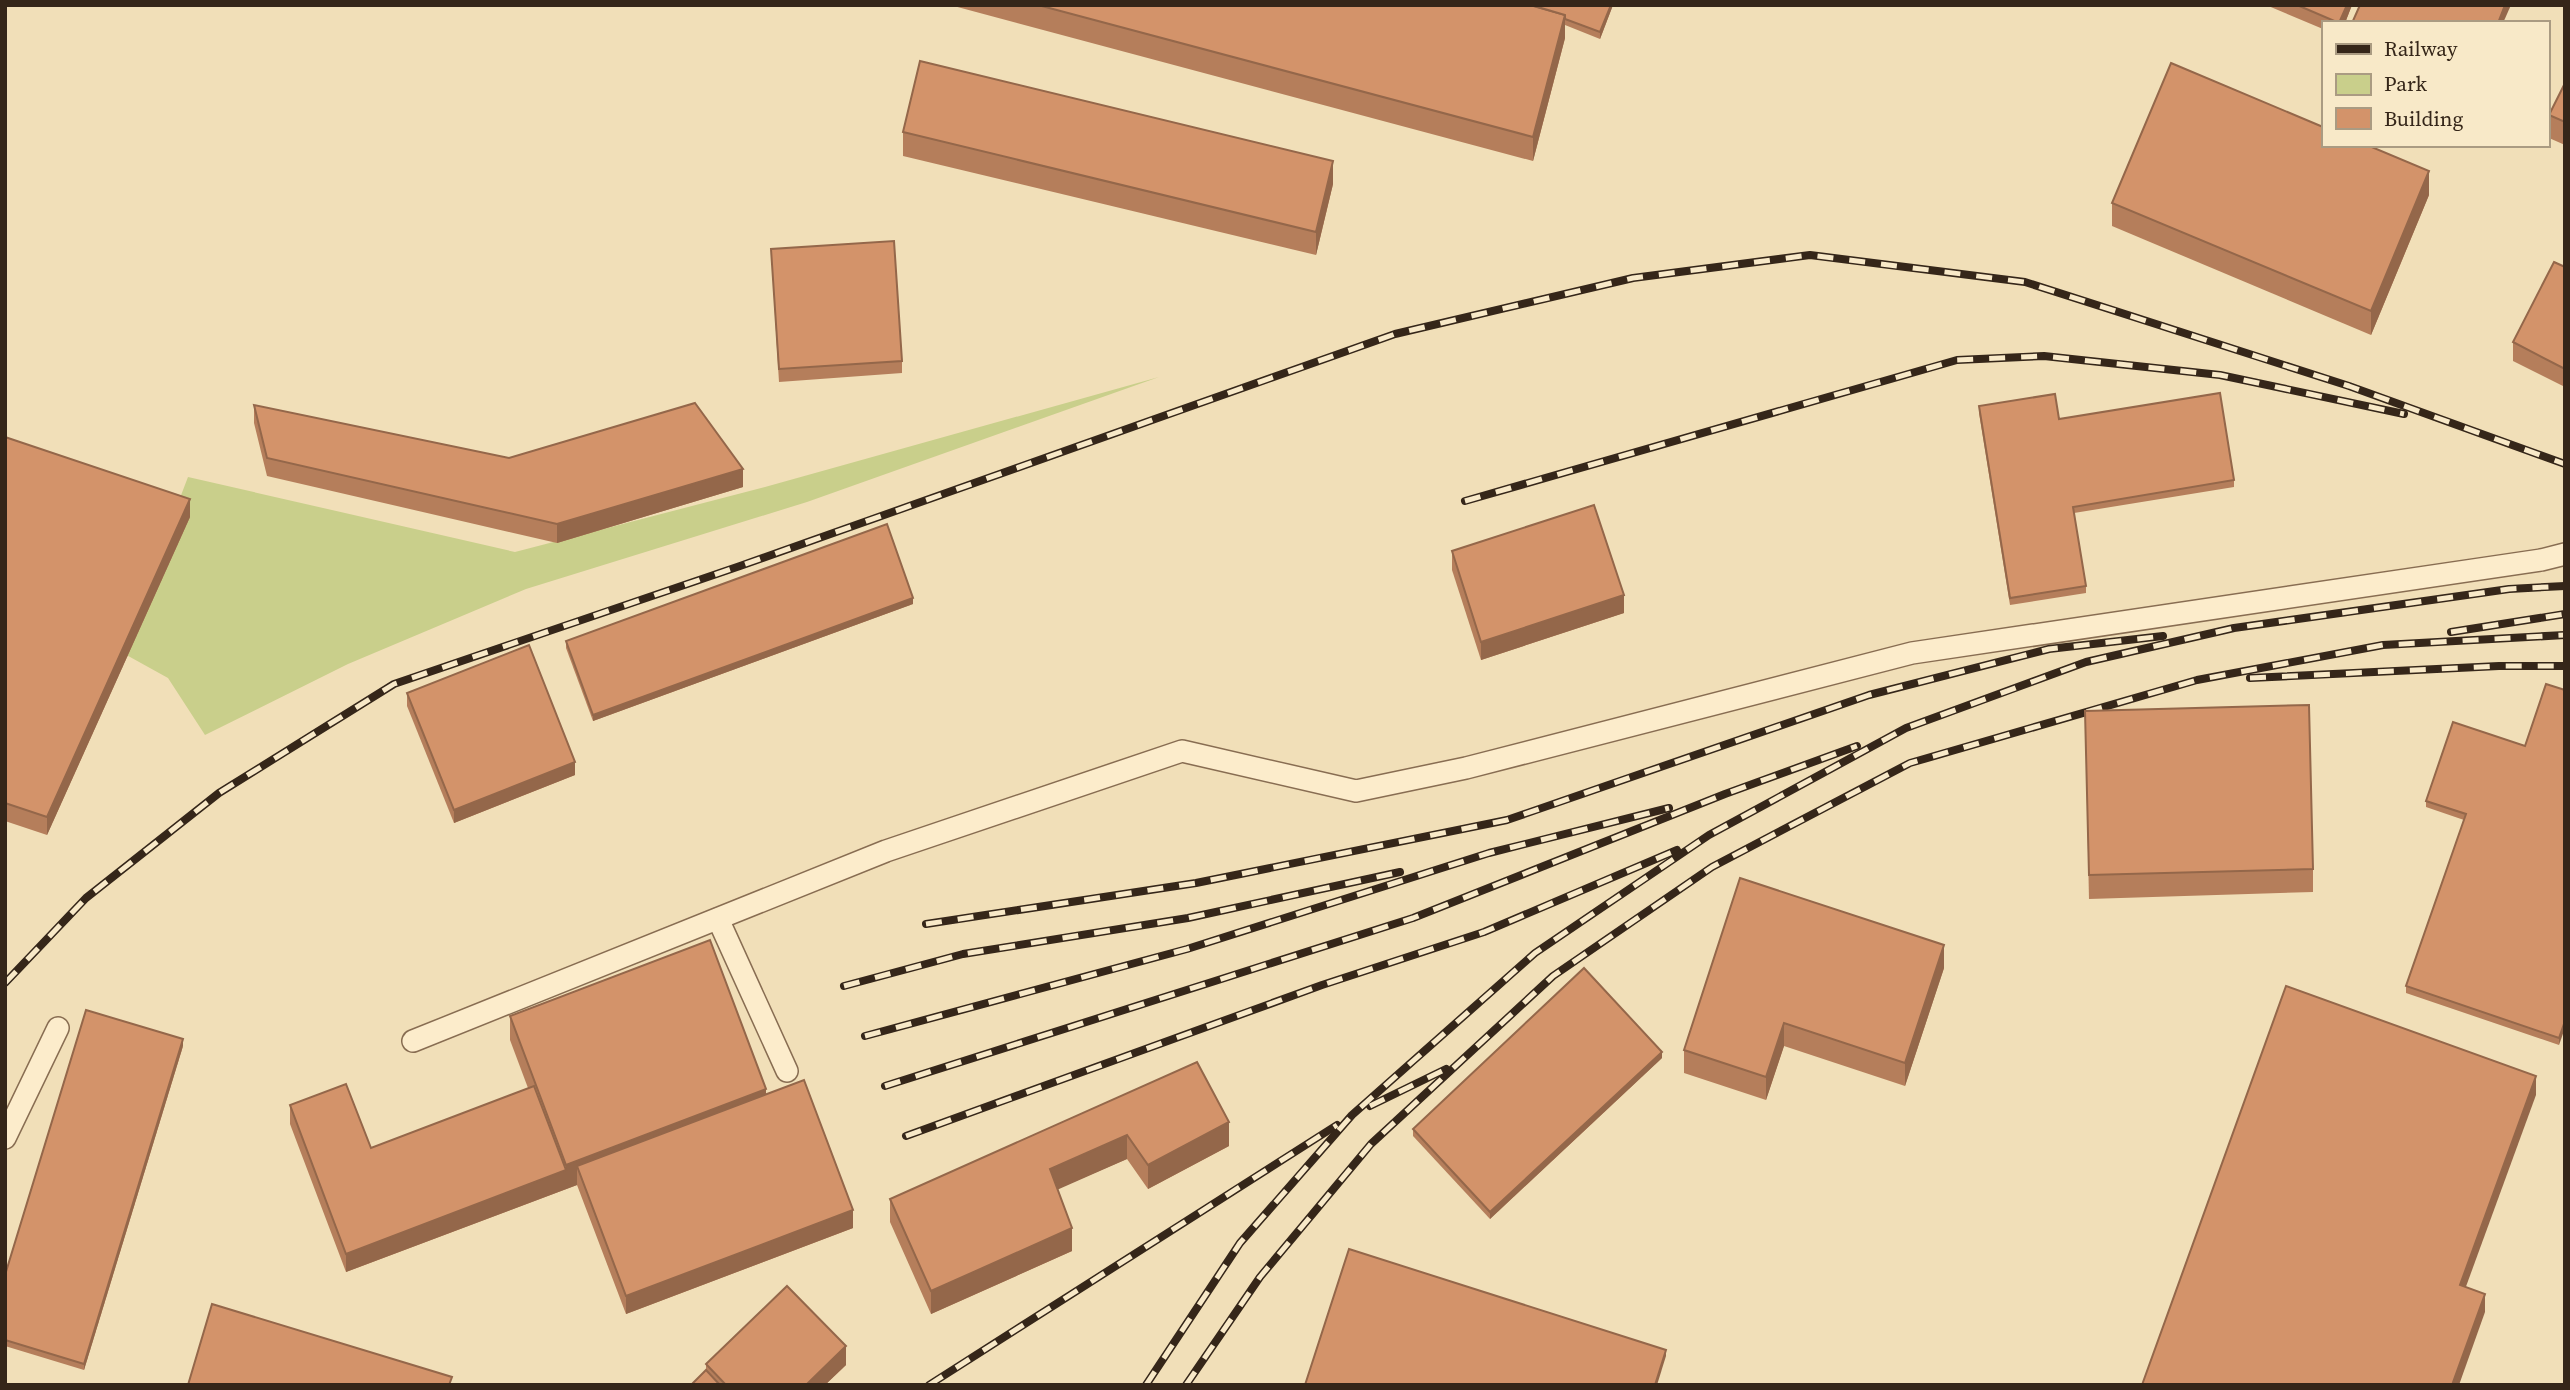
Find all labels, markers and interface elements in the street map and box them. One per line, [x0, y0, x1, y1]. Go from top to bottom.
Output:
legend [2322, 21, 2549, 147]
text: Railway [2384, 34, 2458, 63]
text: Park [2384, 69, 2428, 98]
text: Building [2384, 104, 2463, 133]

